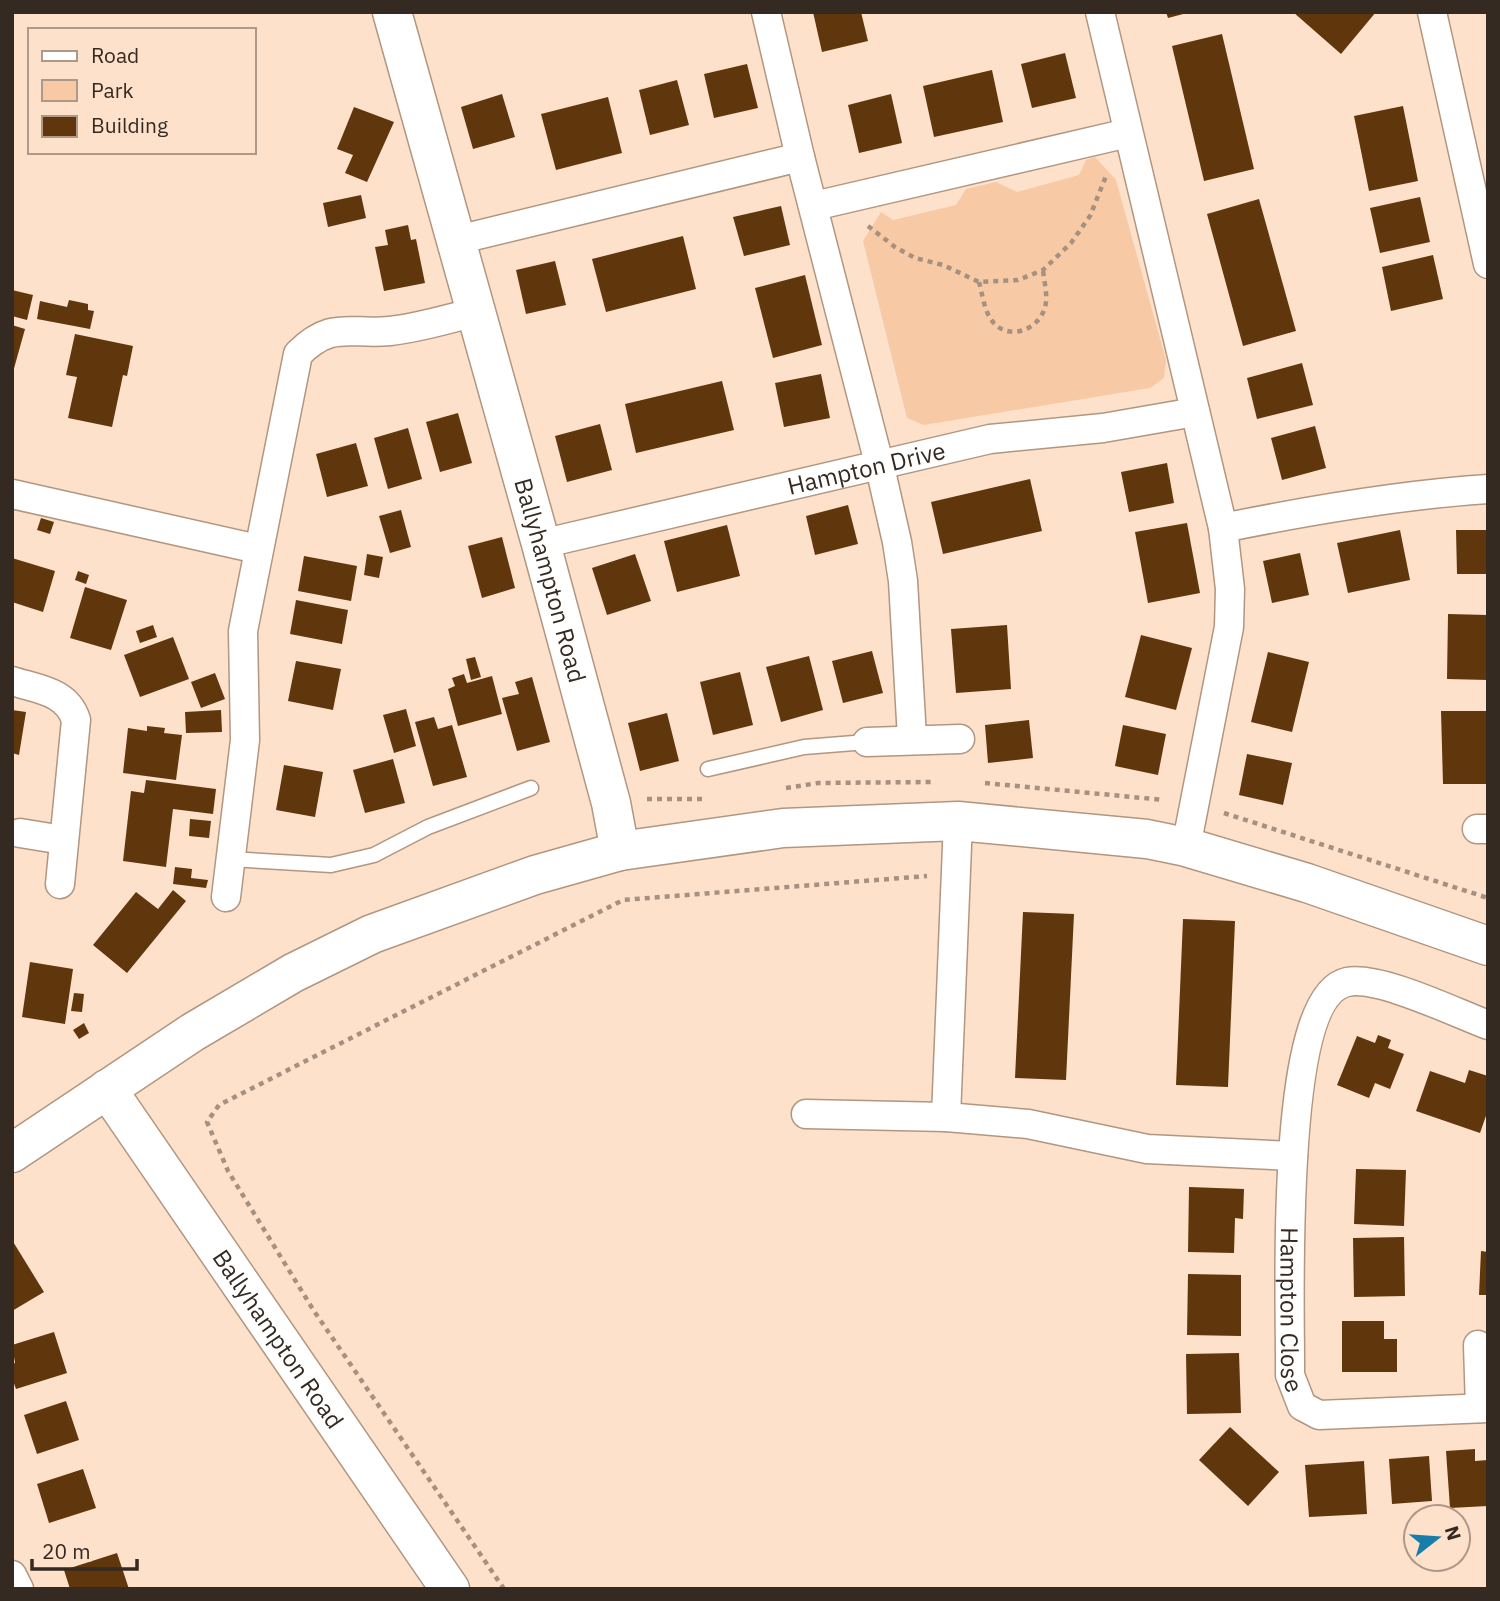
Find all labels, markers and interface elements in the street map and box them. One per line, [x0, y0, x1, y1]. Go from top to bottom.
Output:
legend [28, 28, 256, 154]
text: Road [91, 41, 139, 69]
text: Park [91, 76, 134, 104]
text: Building [91, 111, 168, 139]
street label: Hampton Drive [784, 434, 948, 502]
street label: Ballyhampton Road [507, 474, 594, 686]
street label: Hampton Close [1273, 1227, 1311, 1397]
street label: Ballyhampton Road [206, 1243, 351, 1435]
north arrow [1402, 1503, 1472, 1573]
text: N [1440, 1523, 1467, 1543]
scale bar [32, 1528, 136, 1572]
text: 20 m [42, 1537, 91, 1565]

